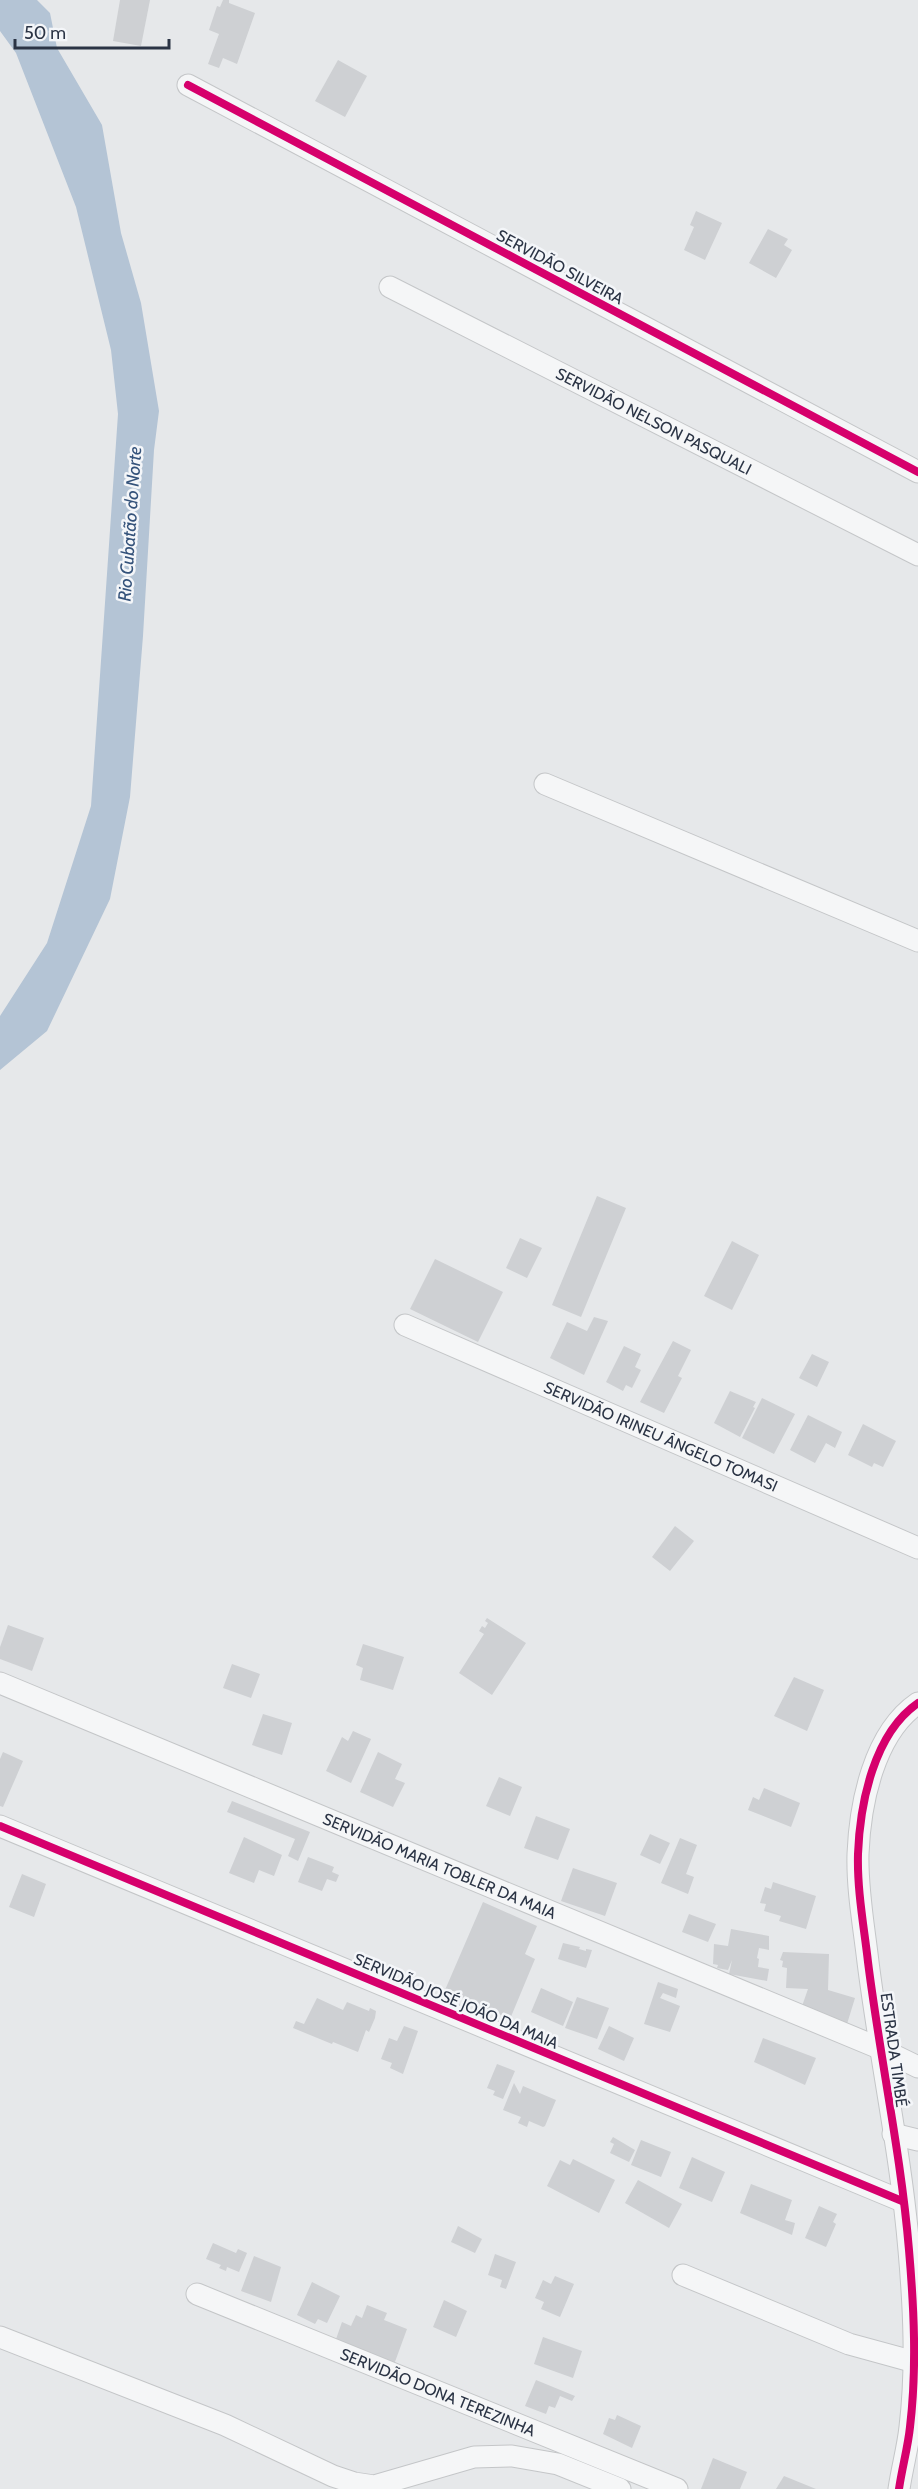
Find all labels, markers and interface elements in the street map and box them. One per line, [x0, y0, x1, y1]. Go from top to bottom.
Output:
scale bar [15, 12, 170, 50]
text: 50 m [24, 22, 66, 44]
street label: SERVIDÃO SILVEIRA [493, 226, 627, 308]
street label: SERVIDÃO NELSON PASQUALI [553, 363, 755, 479]
water label: Rio Cubatão do Norte [114, 446, 146, 602]
street label: SERVIDÃO IRINEU ÂNGELO TOMASI [541, 1377, 781, 1495]
street label: SERVIDÃO MARIA TOBLER DA MAIA [320, 1809, 559, 1922]
street label: SERVIDÃO JOSÉ JOÃO DA MAIA [351, 1949, 561, 2053]
street label: ESTRADA TIMBÉ [877, 1992, 911, 2108]
street label: SERVIDÃO DONA TEREZINHA [338, 2344, 538, 2440]

